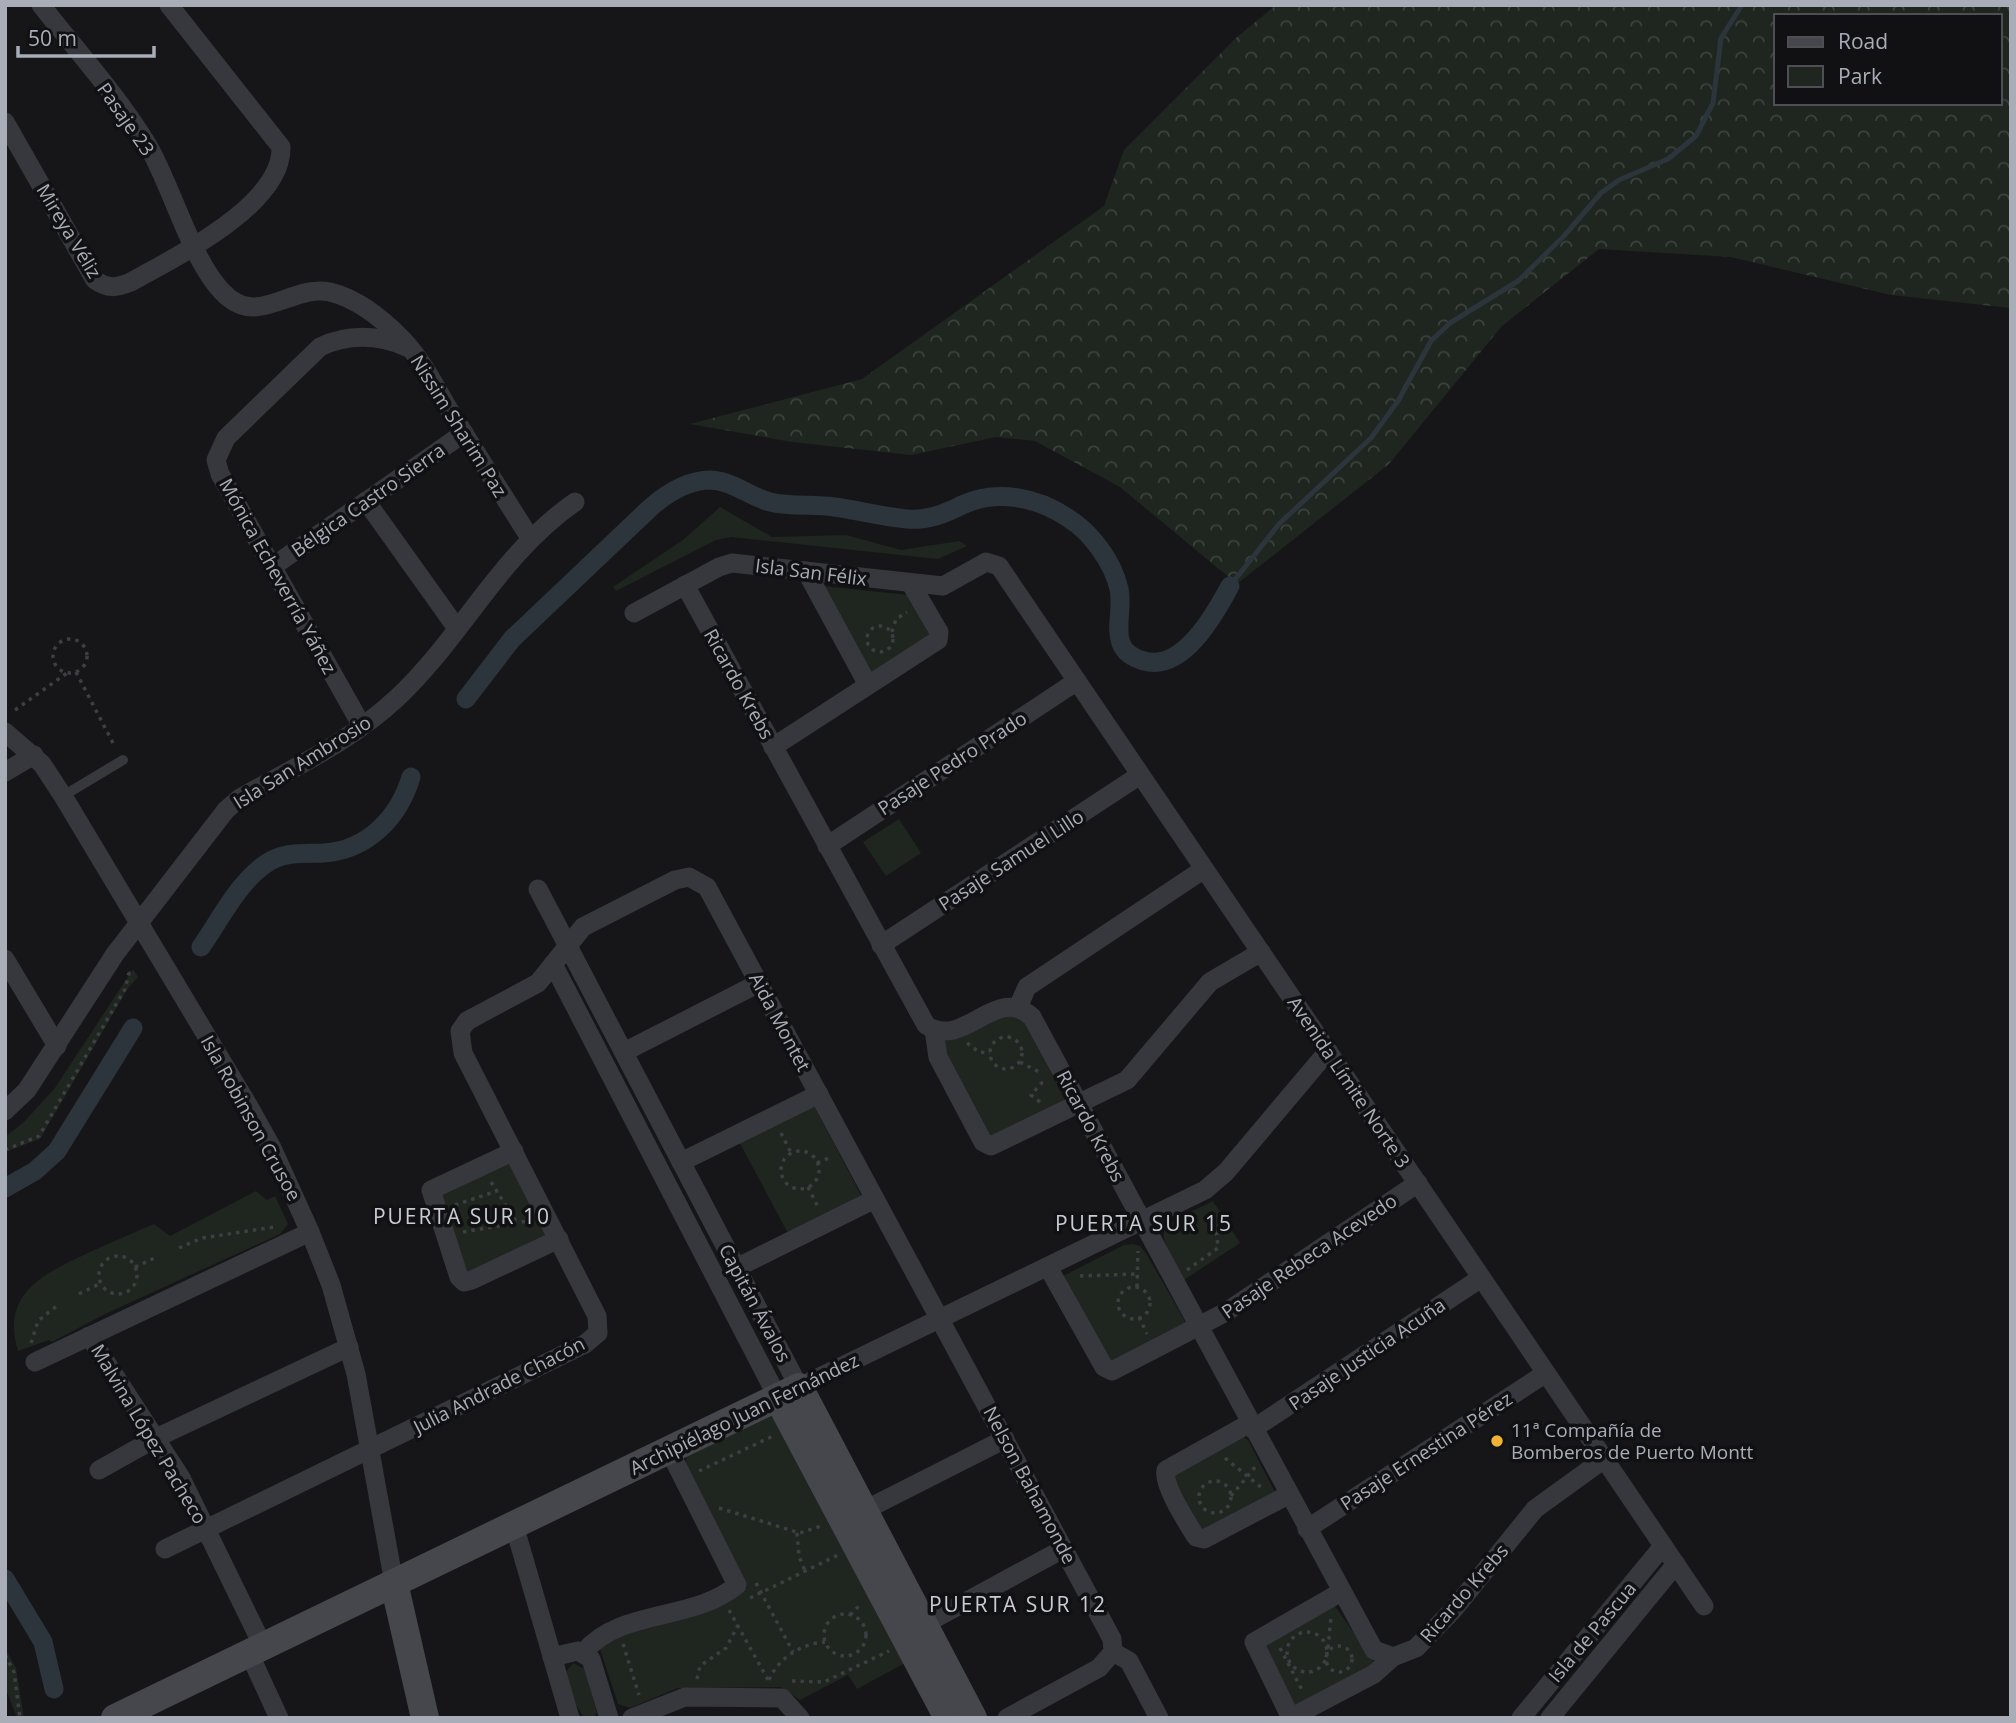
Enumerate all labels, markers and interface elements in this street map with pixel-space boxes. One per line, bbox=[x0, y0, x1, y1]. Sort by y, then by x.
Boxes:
scale bar bbox=[18, 14, 154, 58]
legend bbox=[1774, 14, 2002, 105]
text: 50 m bbox=[28, 24, 77, 52]
text: Road bbox=[1838, 27, 1888, 55]
text: Park bbox=[1838, 62, 1882, 90]
street label: Pasaje 23 bbox=[91, 77, 161, 161]
street label: Mireya Véliz bbox=[31, 179, 107, 283]
street label: Nissim Sharim Paz bbox=[405, 350, 513, 502]
street label: Bélgica Castro Sierra bbox=[286, 437, 450, 563]
street label: Mónica Echeverría Yáñez bbox=[213, 474, 343, 679]
street label: Isla San Félix bbox=[754, 552, 868, 592]
street label: Ricardo Krebs bbox=[698, 624, 780, 744]
street label: Pasaje Pedro Prado bbox=[873, 705, 1031, 821]
street label: Isla San Ambrosio bbox=[228, 709, 376, 815]
street label: Pasaje Samuel Lillo bbox=[933, 803, 1089, 917]
street label: Aida Montet bbox=[743, 968, 817, 1076]
street label: Avenida Límite Norte 3 bbox=[1282, 991, 1416, 1173]
street label: Isla Robinson Crusoe bbox=[195, 1031, 307, 1205]
street label: Ricardo Krebs bbox=[1051, 1066, 1131, 1186]
street label: Pasaje Rebeca Acevedo bbox=[1216, 1188, 1402, 1324]
district label: PUERTA SUR 10 bbox=[373, 1202, 551, 1230]
district label: PUERTA SUR 15 bbox=[1055, 1209, 1233, 1237]
street label: Capitán Ávalos bbox=[713, 1239, 797, 1367]
street label: Pasaje Justicia Acuña bbox=[1284, 1292, 1450, 1416]
street label: Julia Andrade Chacón bbox=[407, 1331, 589, 1440]
street label: Malvina López Pacheco bbox=[85, 1339, 213, 1529]
street label: Archipiélago Juan Fernández bbox=[625, 1347, 863, 1481]
street label: Pasaje Ernestina Pérez bbox=[1335, 1386, 1517, 1516]
street label: Nelson Bahamonde bbox=[977, 1402, 1083, 1568]
place label: 11ª Compañía de Bomberos de Puerto Montt bbox=[1511, 1417, 1754, 1465]
marker: 11ª Compañía de Bomberos de Puerto Montt bbox=[1489, 1433, 1505, 1449]
street label: Ricardo Krebs bbox=[1414, 1538, 1514, 1648]
street label: Isla de Pascua bbox=[1542, 1576, 1642, 1688]
district label: PUERTA SUR 12 bbox=[929, 1590, 1107, 1618]

